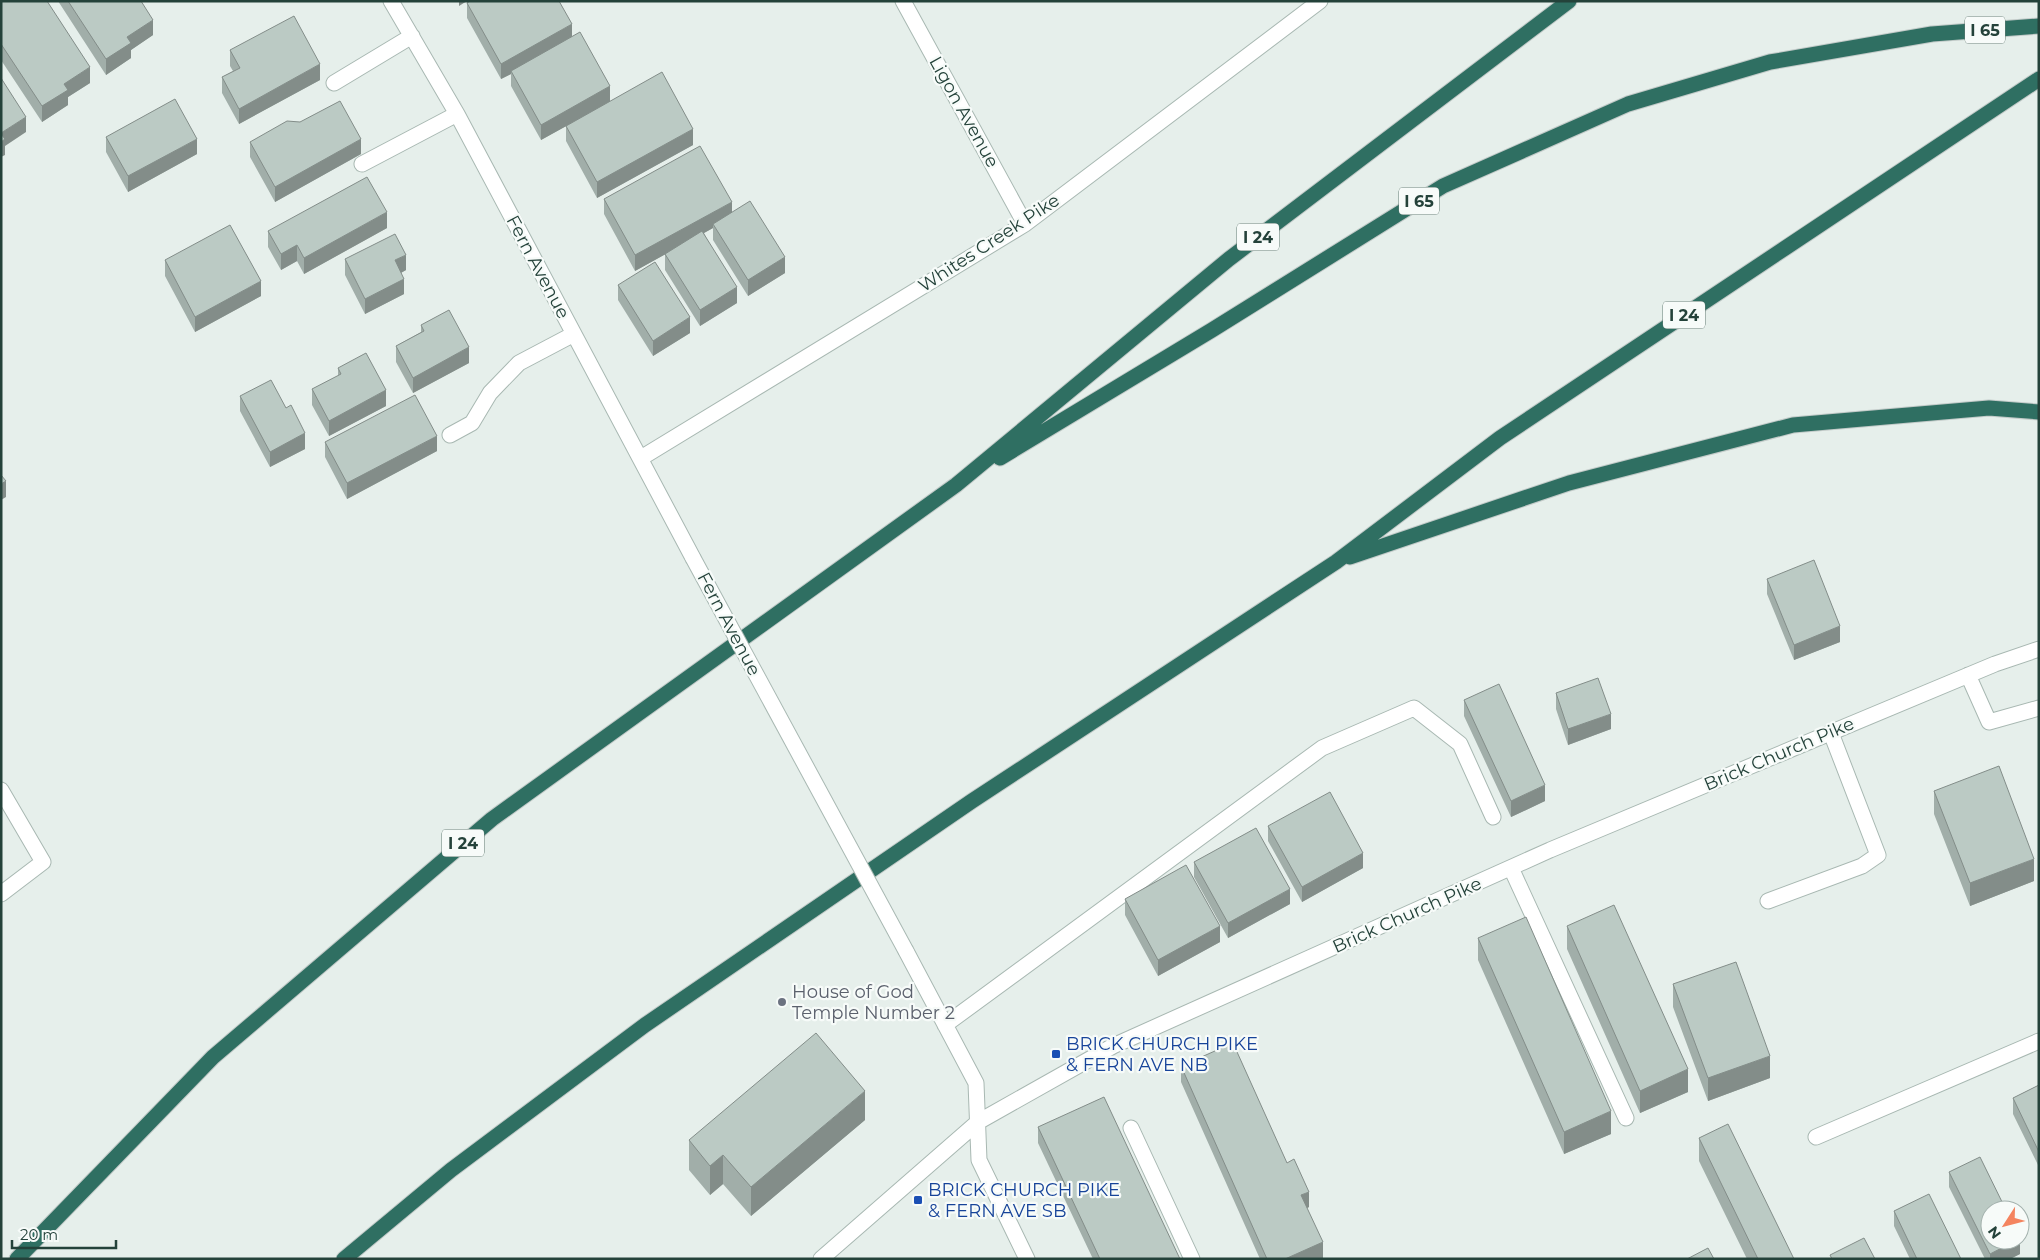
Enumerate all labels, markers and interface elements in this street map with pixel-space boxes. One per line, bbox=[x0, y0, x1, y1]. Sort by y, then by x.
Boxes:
road number: I 65 bbox=[1965, 16, 2005, 44]
street label: Ligon Avenue bbox=[924, 52, 1004, 172]
road number: I 65 bbox=[1399, 188, 1439, 215]
street label: Whites Creek Pike bbox=[914, 189, 1064, 297]
street label: Fern Avenue bbox=[502, 212, 574, 323]
road number: I 24 bbox=[1237, 223, 1279, 250]
road number: I 24 bbox=[1663, 302, 1705, 328]
street label: Fern Avenue bbox=[693, 569, 765, 680]
street label: Brick Church Pike bbox=[1701, 712, 1857, 796]
road number: I 24 bbox=[442, 830, 484, 856]
street label: Brick Church Pike bbox=[1329, 872, 1485, 958]
place label: House of God Temple Number 2 bbox=[792, 981, 955, 1024]
marker: House of God Temple Number 2 bbox=[776, 996, 788, 1008]
place label: BRICK CHURCH PIKE & FERN AVE NB bbox=[1066, 1033, 1258, 1076]
marker: BRICK CHURCH PIKE & FERN AVE NB bbox=[1050, 1048, 1062, 1060]
place label: BRICK CHURCH PIKE & FERN AVE SB bbox=[928, 1179, 1120, 1222]
marker: BRICK CHURCH PIKE & FERN AVE SB bbox=[912, 1194, 924, 1206]
north arrow bbox=[1980, 1200, 2030, 1250]
scale bar bbox=[12, 1218, 116, 1250]
text: N bbox=[1984, 1223, 2005, 1243]
text: 20 m bbox=[20, 1225, 58, 1244]

